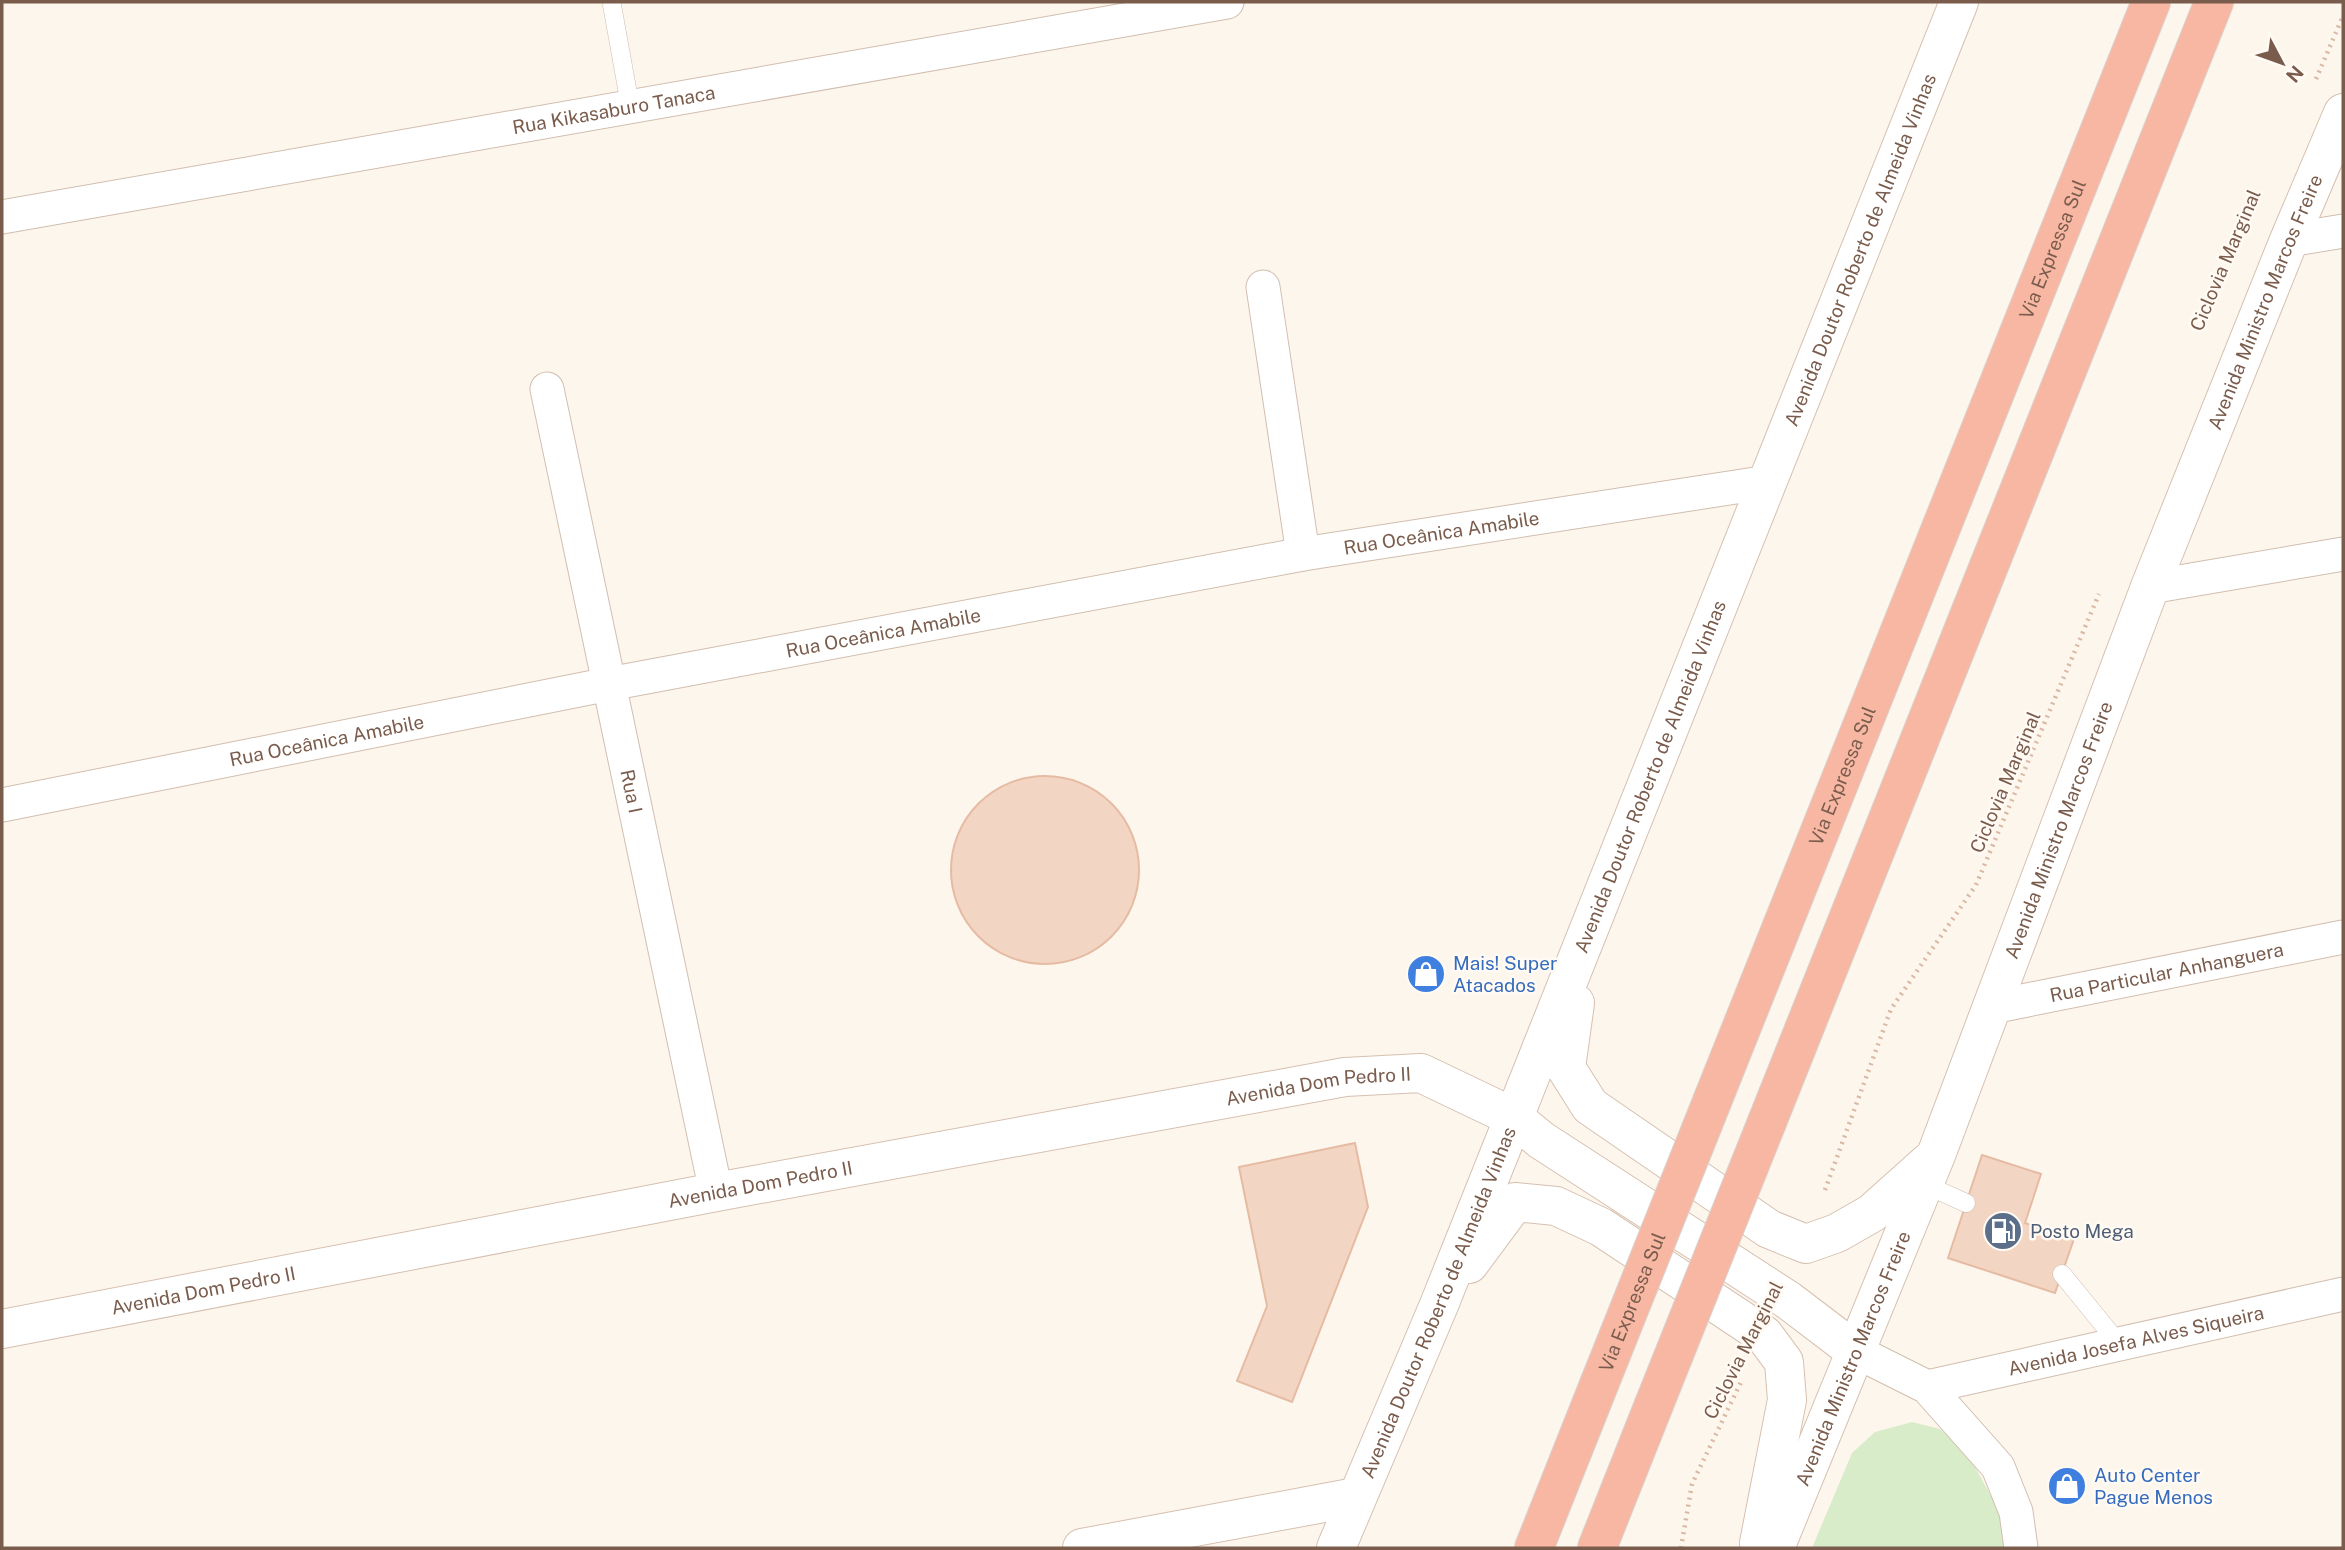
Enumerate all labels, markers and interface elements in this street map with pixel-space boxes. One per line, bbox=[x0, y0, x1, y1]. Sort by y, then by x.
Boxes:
north arrow bbox=[2247, 28, 2317, 98]
text: N bbox=[2282, 61, 2308, 87]
street label: Avenida Doutor Roberto de Almeida Vinhas bbox=[1780, 70, 1940, 429]
street label: Rua Kikasaburo Tanaca bbox=[511, 81, 717, 138]
street label: Avenida Ministro Marcos Freire bbox=[2203, 171, 2327, 433]
street label: Via Expressa Sul bbox=[2015, 176, 2090, 322]
street label: Ciclovia Marginal bbox=[2185, 186, 2265, 334]
street label: Rua Oceânica Amabile bbox=[1342, 507, 1541, 559]
street label: Avenida Doutor Roberto de Almeida Vinhas bbox=[1570, 597, 1730, 956]
street label: Rua Oceânica Amabile bbox=[784, 604, 983, 662]
street label: Avenida Ministro Marcos Freire bbox=[2000, 698, 2117, 962]
street label: Via Expressa Sul bbox=[1804, 703, 1880, 849]
street label: Ciclovia Marginal bbox=[1965, 708, 2045, 856]
street label: Rua Oceânica Amabile bbox=[227, 710, 426, 770]
street label: Rua I bbox=[616, 767, 647, 815]
street label: Rua Particular Anhanguera bbox=[2048, 938, 2285, 1006]
place label: Mais! Super Atacados bbox=[1453, 952, 1557, 996]
shop icon: Mais! Super Atacados bbox=[1405, 953, 1447, 995]
street label: Avenida Dom Pedro II bbox=[1224, 1063, 1412, 1110]
street label: Avenida Doutor Roberto de Almeida Vinhas bbox=[1356, 1124, 1520, 1481]
street label: Avenida Dom Pedro II bbox=[666, 1156, 854, 1212]
fuel station icon: Posto Mega bbox=[1982, 1210, 2024, 1252]
place label: Posto Mega bbox=[2030, 1220, 2134, 1242]
street label: Avenida Ministro Marcos Freire bbox=[1791, 1228, 1915, 1489]
street label: Via Expressa Sul bbox=[1594, 1229, 1670, 1375]
street label: Avenida Dom Pedro II bbox=[109, 1262, 297, 1319]
street label: Ciclovia Marginal bbox=[1699, 1278, 1787, 1422]
street label: Avenida Josefa Alves Siqueira bbox=[2006, 1301, 2266, 1380]
place label: Auto Center Pague Menos bbox=[2094, 1464, 2213, 1508]
shop icon: Auto Center Pague Menos bbox=[2046, 1465, 2088, 1507]

